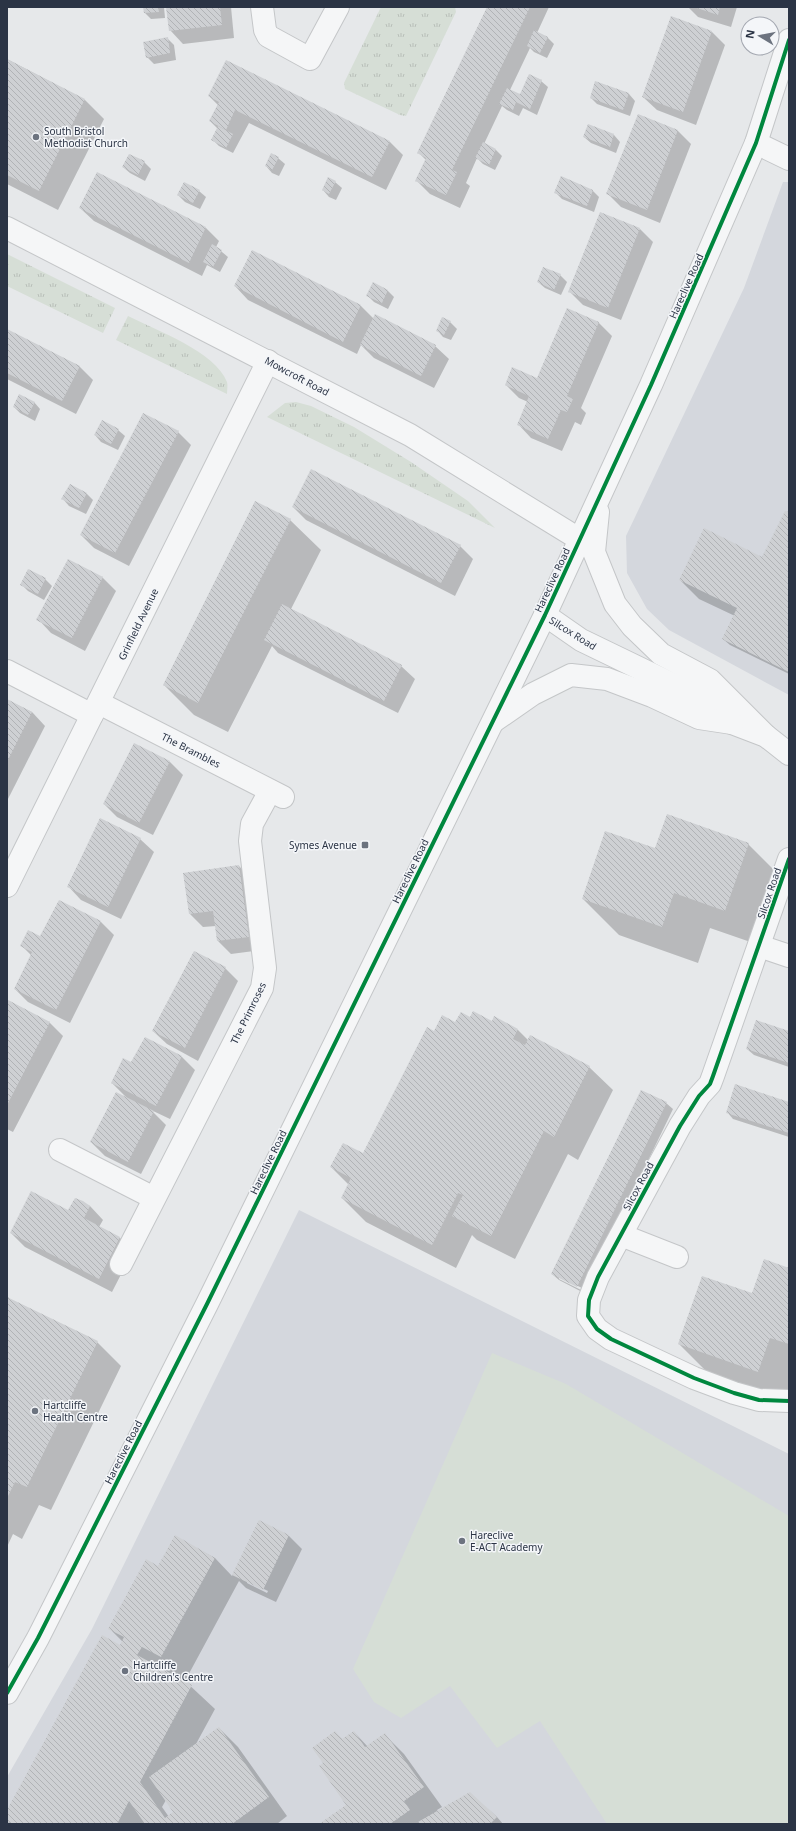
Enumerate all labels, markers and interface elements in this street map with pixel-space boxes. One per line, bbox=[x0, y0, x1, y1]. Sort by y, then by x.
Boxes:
north arrow bbox=[740, 16, 780, 56]
text: N bbox=[741, 28, 758, 40]
place label: South Bristol Methodist Church bbox=[44, 124, 128, 150]
marker: South Bristol Methodist Church bbox=[31, 132, 41, 142]
street label: Hareclive Road bbox=[665, 251, 707, 321]
street label: Mowcroft Road bbox=[262, 353, 332, 399]
street label: Hareclive Road bbox=[531, 545, 573, 615]
street label: Grinfield Avenue bbox=[115, 585, 162, 662]
street label: Silcox Road bbox=[547, 613, 599, 653]
street label: The Brambles bbox=[159, 729, 223, 771]
street label: Hareclive Road bbox=[388, 837, 432, 905]
place label: Symes Avenue bbox=[289, 838, 357, 852]
marker: Symes Avenue bbox=[360, 840, 370, 850]
street label: Silcox Road bbox=[754, 866, 784, 920]
street label: The Primroses bbox=[227, 980, 269, 1046]
street label: Hareclive Road bbox=[246, 1128, 290, 1196]
street label: Silcox Road bbox=[619, 1159, 657, 1213]
place label: Hartcliffe Health Centre bbox=[43, 1398, 108, 1424]
marker: Hartcliffe Health Centre bbox=[30, 1406, 40, 1416]
street label: Hareclive Road bbox=[101, 1418, 145, 1486]
place label: Hareclive E-ACT Academy bbox=[470, 1528, 543, 1554]
marker: Hareclive E-ACT Academy bbox=[457, 1536, 467, 1546]
place label: Hartcliffe Children's Centre bbox=[133, 1658, 213, 1684]
marker: Hartcliffe Children's Centre bbox=[120, 1666, 130, 1676]

